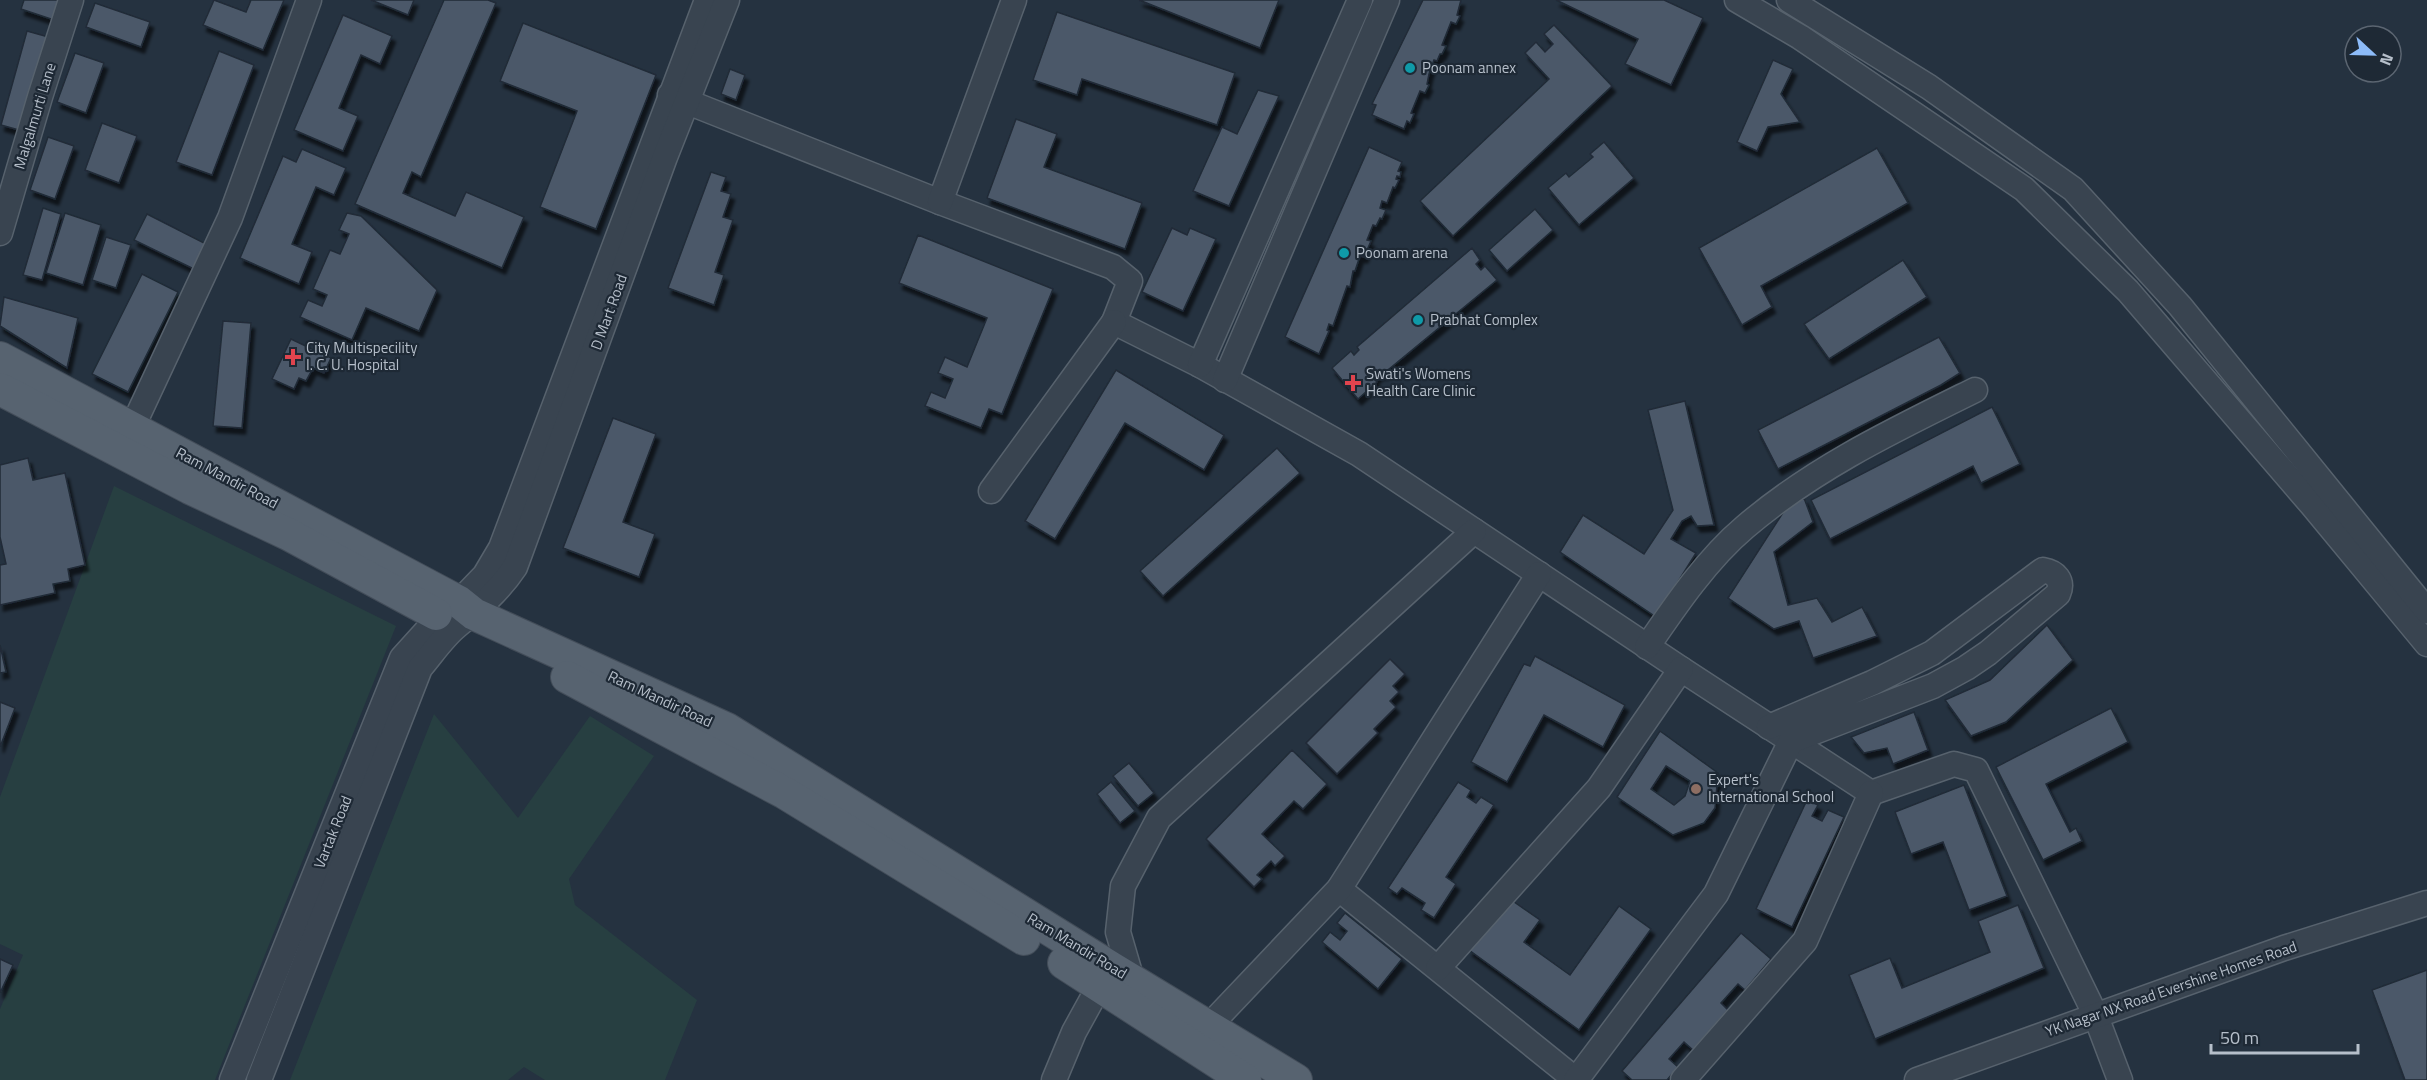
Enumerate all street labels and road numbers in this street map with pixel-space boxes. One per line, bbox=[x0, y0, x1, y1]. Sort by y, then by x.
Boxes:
street label: Malgalmurti Lane bbox=[7, 60, 62, 172]
street label: D Mart Road bbox=[584, 271, 633, 353]
street label: Ram Mandir Road bbox=[172, 441, 282, 514]
street label: Ram Mandir Road bbox=[604, 664, 716, 733]
street label: Vartak Road bbox=[307, 792, 358, 872]
street label: Ram Mandir Road bbox=[1023, 907, 1132, 985]
street label: YK Nagar NX Road Evershine Homes Road bbox=[2042, 935, 2300, 1043]

